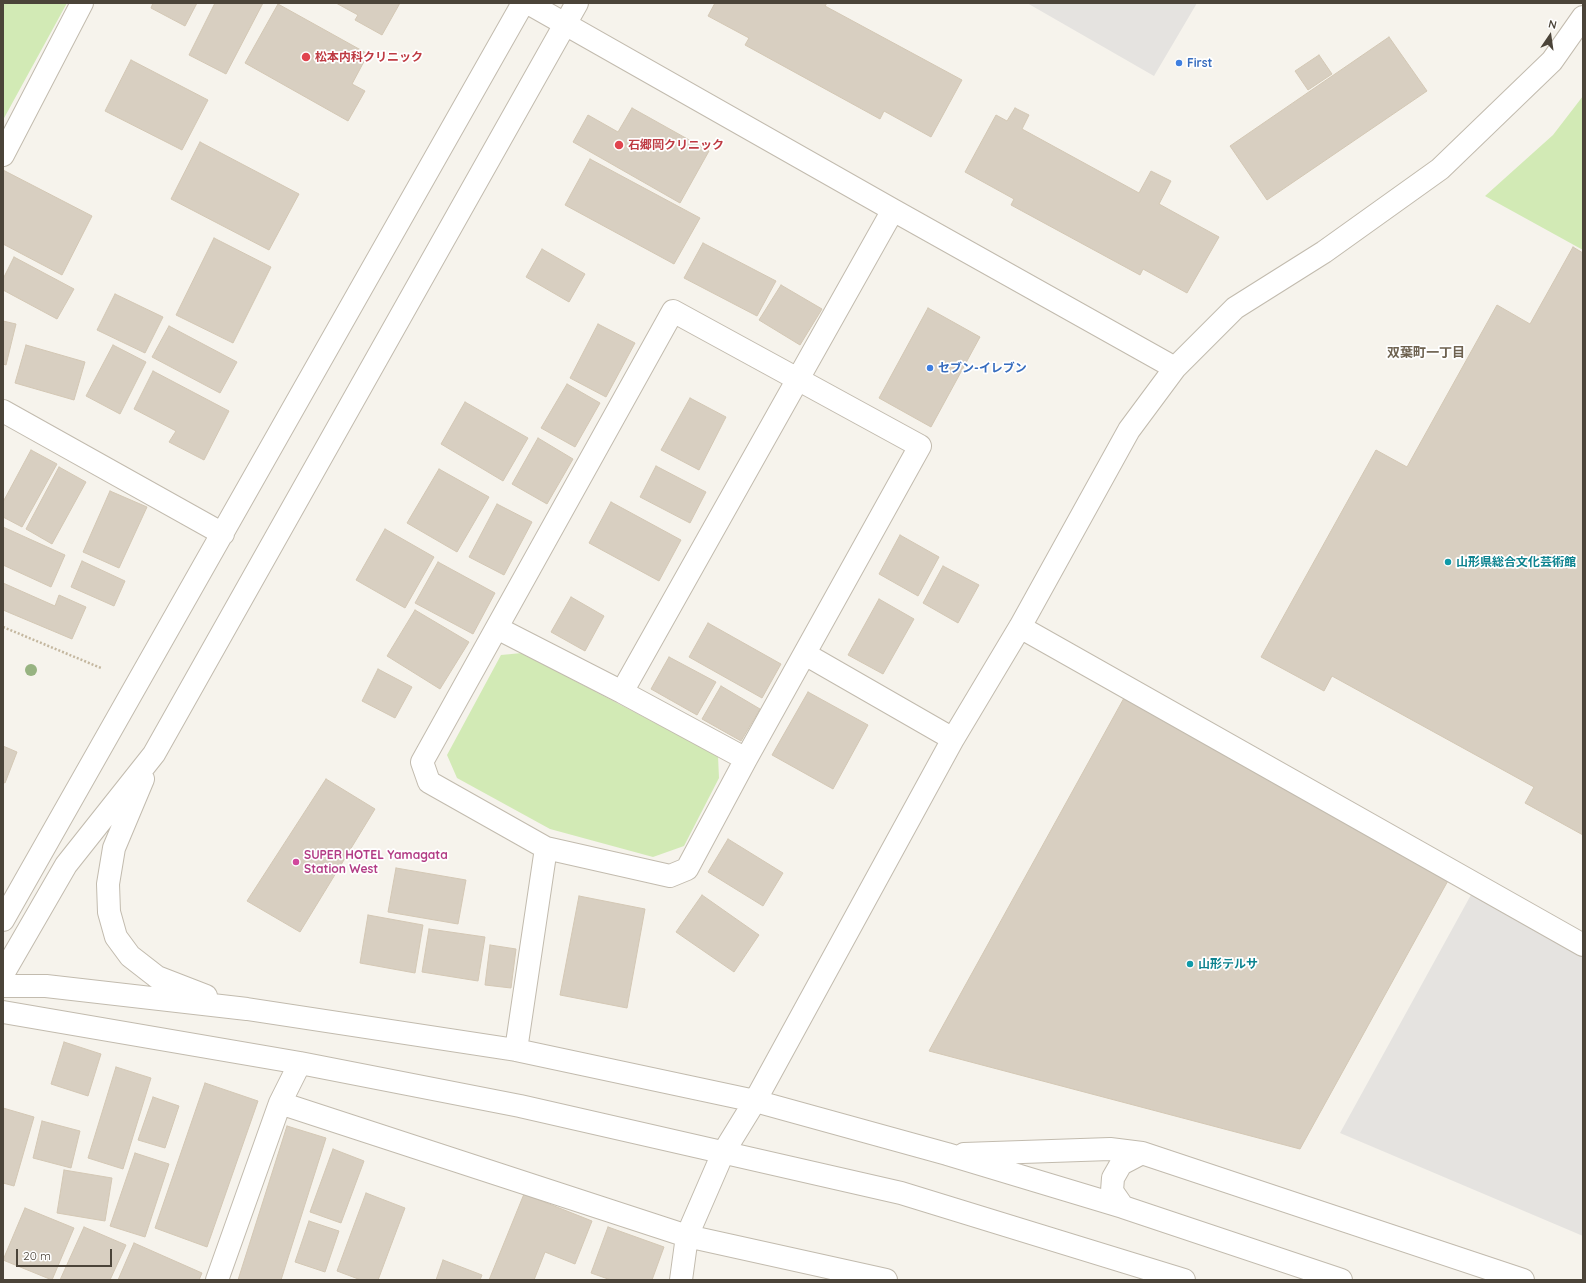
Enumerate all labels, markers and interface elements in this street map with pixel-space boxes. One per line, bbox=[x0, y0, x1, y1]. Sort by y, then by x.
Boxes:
north arrow bbox=[1530, 16, 1570, 56]
text: N bbox=[1547, 17, 1558, 32]
place label: 松本内科クリニック bbox=[315, 50, 423, 64]
marker: 松本内科クリニック bbox=[300, 51, 312, 63]
place label: First bbox=[1187, 56, 1212, 70]
marker: First bbox=[1174, 58, 1184, 68]
place label: 石郷岡クリニック bbox=[628, 138, 724, 152]
marker: 石郷岡クリニック bbox=[613, 139, 625, 151]
district label: 双葉町一丁目 bbox=[1387, 345, 1465, 361]
place label: セブン-イレブン bbox=[938, 361, 1027, 375]
marker: セブン-イレブン bbox=[925, 363, 935, 373]
place label: 山形県総合文化芸術館 bbox=[1456, 555, 1576, 569]
marker: 山形県総合文化芸術館 bbox=[1443, 557, 1453, 567]
place label: SUPER HOTEL Yamagata Station West bbox=[304, 848, 448, 876]
marker: SUPER HOTEL Yamagata Station West bbox=[291, 857, 301, 867]
place label: 山形テルサ bbox=[1198, 957, 1258, 971]
marker: 山形テルサ bbox=[1185, 959, 1195, 969]
scale bar bbox=[18, 1241, 114, 1267]
text: 20 m bbox=[23, 1248, 51, 1263]

